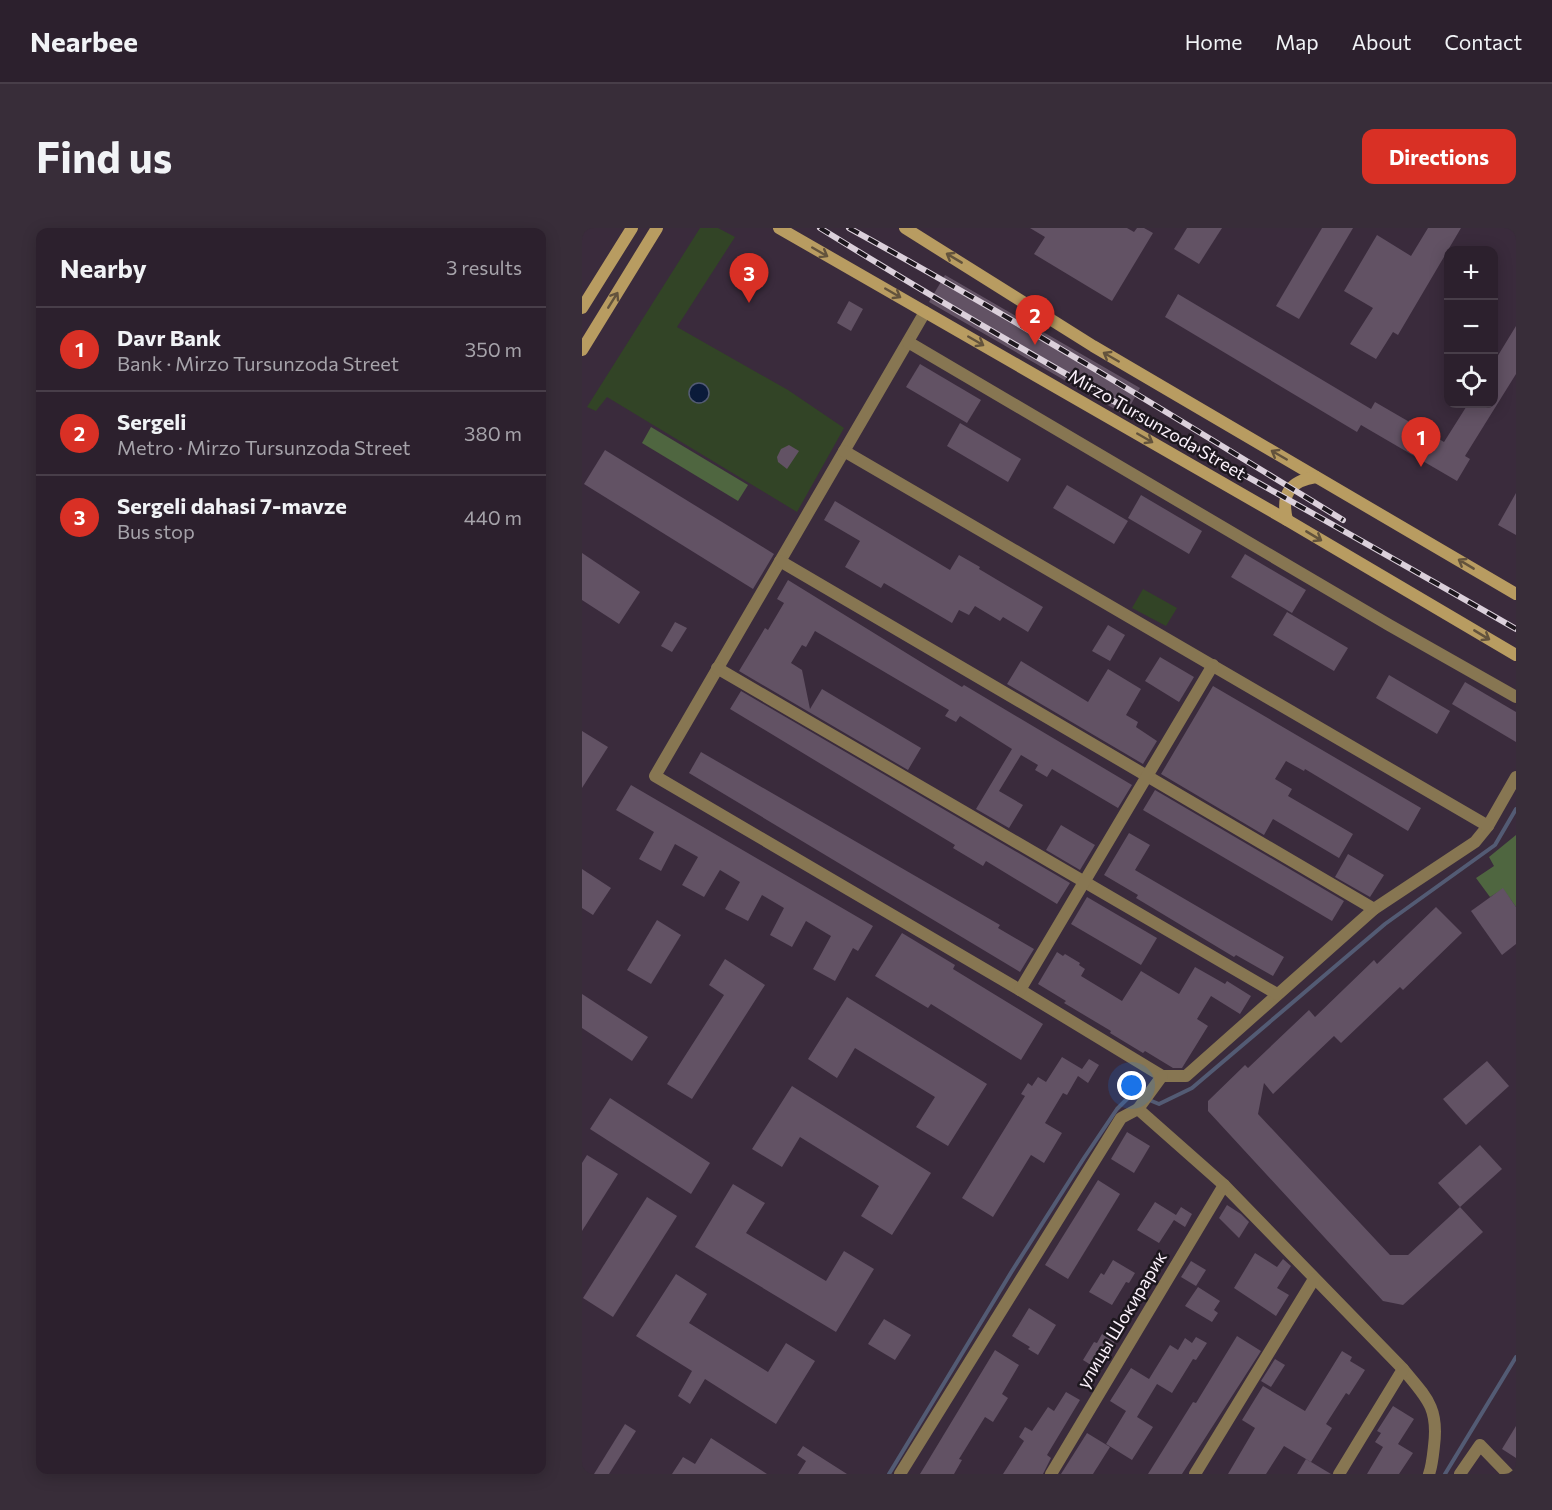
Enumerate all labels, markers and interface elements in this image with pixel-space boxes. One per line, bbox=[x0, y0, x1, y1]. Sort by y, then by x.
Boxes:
text: Nearbee bbox=[30, 24, 138, 58]
text: Home bbox=[1185, 29, 1242, 54]
text: Map bbox=[1275, 29, 1319, 54]
text: About bbox=[1352, 29, 1411, 54]
text: Contact bbox=[1444, 29, 1522, 54]
button: Directions bbox=[1362, 129, 1516, 184]
text: Find us bbox=[36, 130, 172, 182]
one-way arrow bbox=[811, 246, 828, 258]
map controls bbox=[1444, 246, 1498, 408]
button: + bbox=[1444, 246, 1498, 300]
text: Nearby bbox=[60, 252, 147, 283]
one-way arrow bbox=[946, 252, 963, 264]
pin: 3 bbox=[730, 254, 768, 303]
text: 3 results bbox=[446, 255, 522, 279]
one-way arrow bbox=[884, 287, 901, 299]
one-way arrow bbox=[607, 292, 619, 309]
pin: 2 bbox=[1016, 296, 1054, 345]
button: − bbox=[1444, 300, 1498, 354]
text: Davr Bank bbox=[117, 324, 221, 351]
one-way arrow bbox=[967, 335, 984, 347]
text: 1 bbox=[75, 337, 84, 361]
text: 350 m bbox=[465, 337, 522, 361]
one-way arrow bbox=[1103, 350, 1120, 362]
text: Bank · Mirzo Tursunzoda Street bbox=[117, 351, 399, 375]
button: locate bbox=[1444, 354, 1498, 408]
street label: Mirzo Tursunzoda Street bbox=[1065, 364, 1250, 484]
text: Sergeli bbox=[117, 408, 186, 435]
pin: 1 bbox=[1402, 418, 1440, 467]
text: 2 bbox=[74, 421, 85, 445]
text: 380 m bbox=[464, 421, 522, 445]
one-way arrow bbox=[1136, 432, 1153, 444]
text: Metro · Mirzo Tursunzoda Street bbox=[117, 435, 411, 459]
one-way arrow bbox=[1271, 449, 1288, 461]
text: Sergeli dahasi 7-mavze bbox=[117, 492, 347, 519]
text: 3 bbox=[74, 505, 85, 529]
text: 440 m bbox=[464, 505, 522, 529]
text: Bus stop bbox=[117, 519, 195, 543]
one-way arrow bbox=[1305, 530, 1322, 542]
one-way arrow bbox=[1458, 557, 1475, 569]
one-way arrow bbox=[1473, 629, 1490, 641]
your location bbox=[1117, 1071, 1146, 1100]
street label: улицы Шокирарик bbox=[1071, 1247, 1171, 1392]

